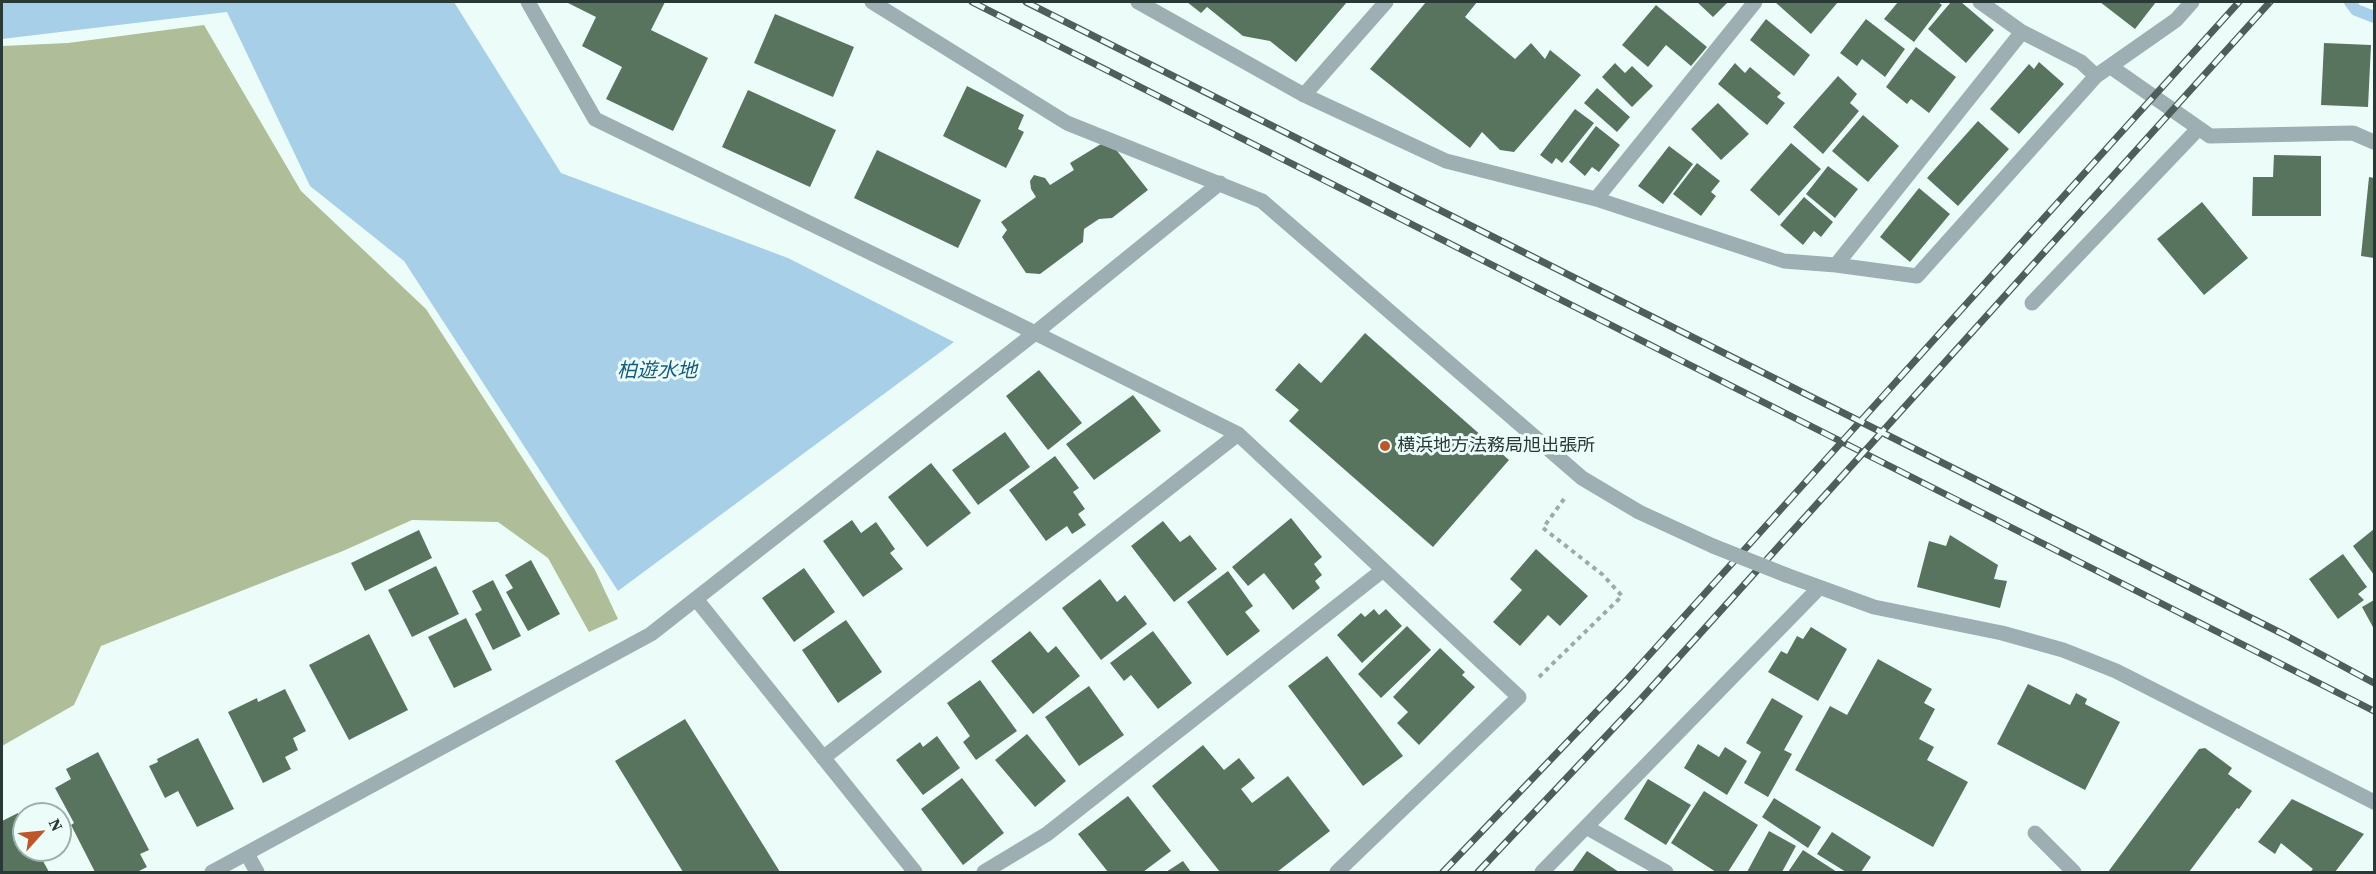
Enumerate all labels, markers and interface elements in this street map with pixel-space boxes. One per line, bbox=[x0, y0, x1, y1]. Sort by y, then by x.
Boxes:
water label: 柏遊水地 bbox=[617, 360, 697, 384]
place label: 横浜地方法務局旭出張所 bbox=[1397, 435, 1595, 457]
marker: 横浜地方法務局旭出張所 bbox=[1378, 439, 1392, 453]
north arrow bbox=[12, 802, 72, 862]
text: N bbox=[44, 815, 69, 835]

